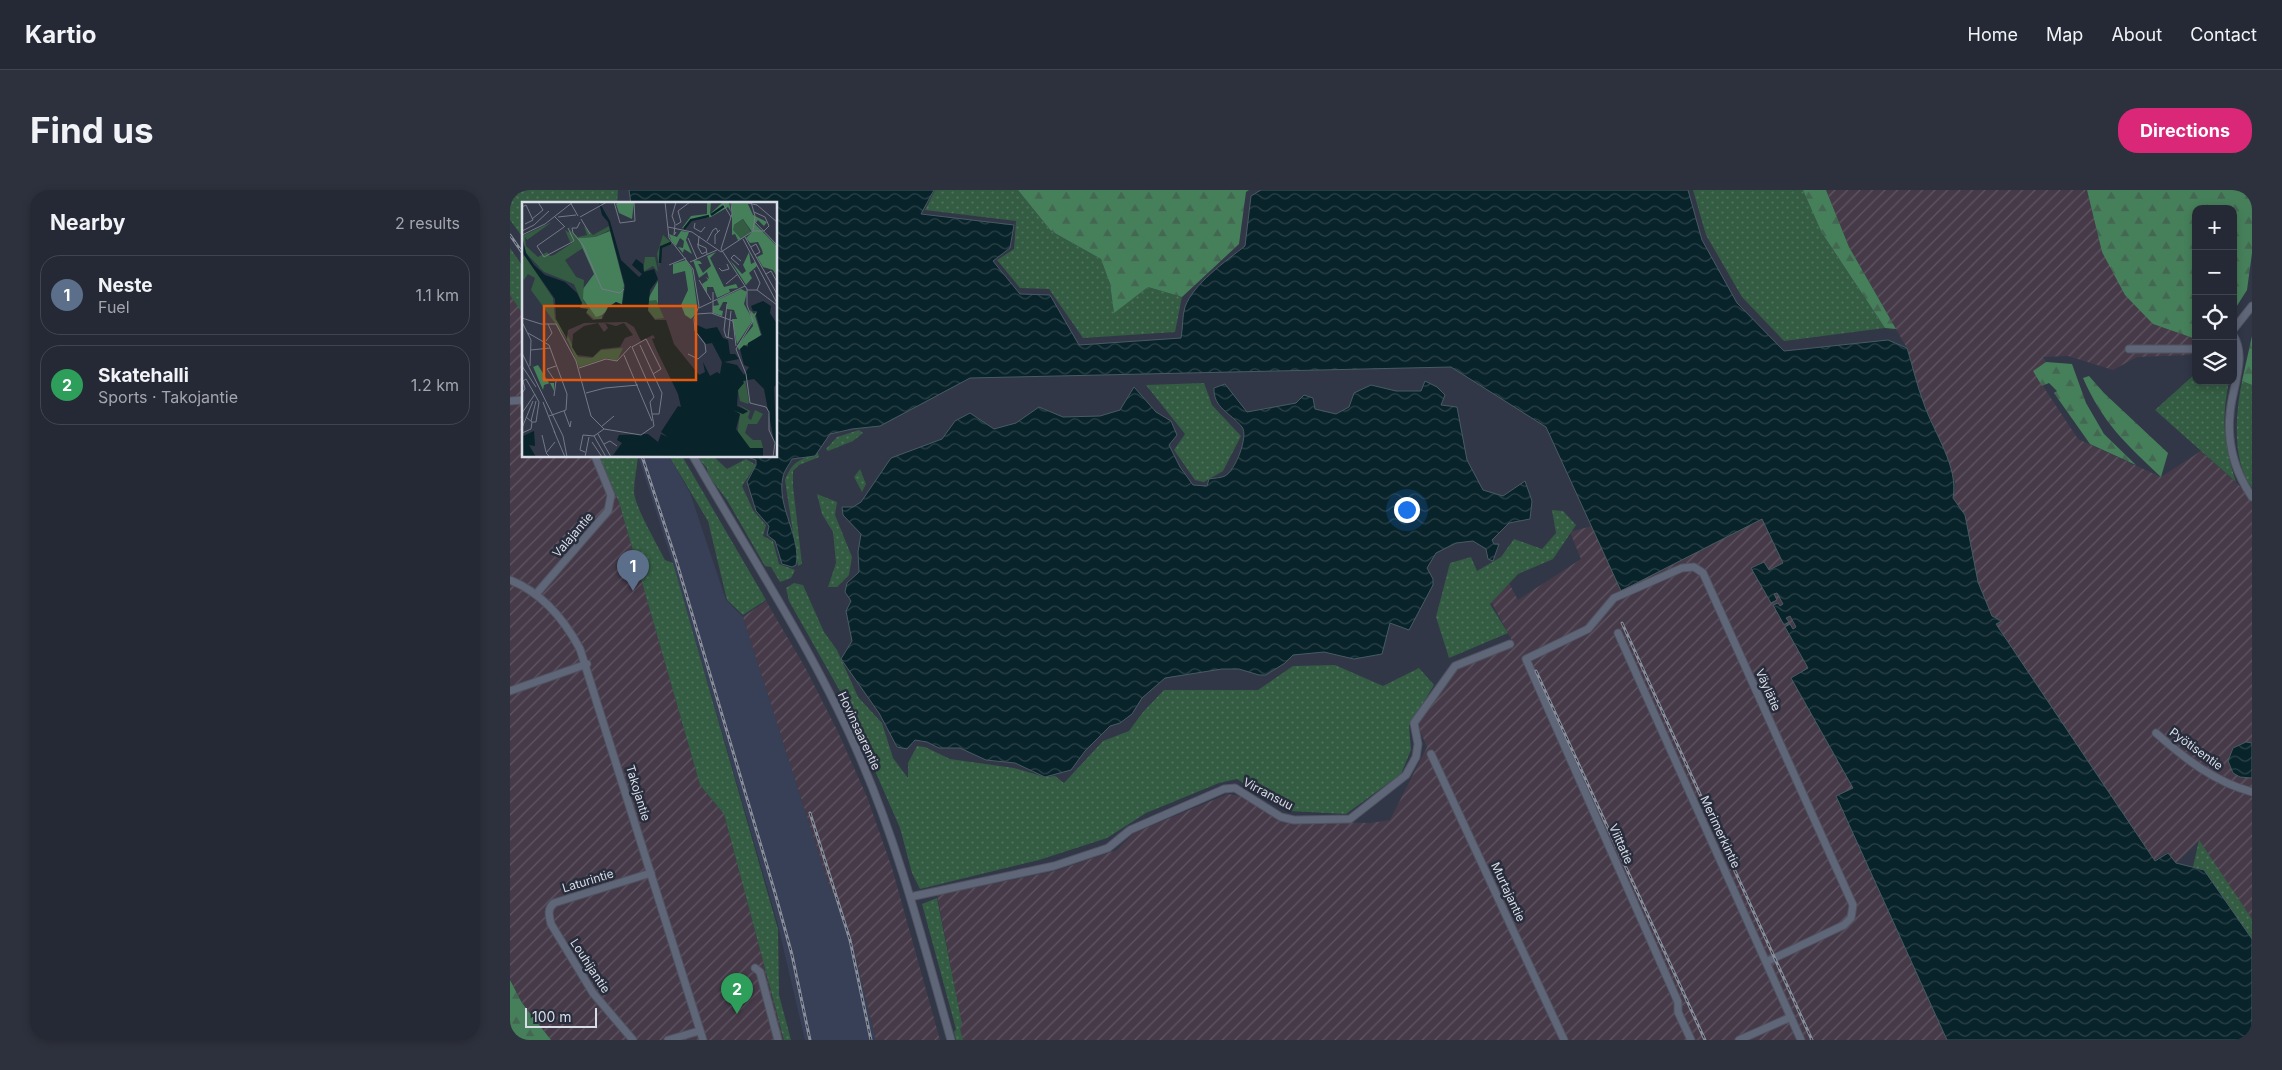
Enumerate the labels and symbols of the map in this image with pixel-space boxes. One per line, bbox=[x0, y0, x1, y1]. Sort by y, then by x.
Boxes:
inset map bbox=[522, 202, 778, 458]
your location bbox=[1394, 497, 1420, 523]
street label: Valajantie bbox=[549, 509, 596, 560]
pin: 1 bbox=[617, 550, 649, 591]
street label: Väylätie bbox=[1753, 666, 1784, 713]
street label: Hovinsaarentie bbox=[835, 689, 884, 772]
street label: Pyötisentie bbox=[2167, 724, 2226, 773]
street label: Takojantie bbox=[623, 763, 654, 823]
street label: Virransuu bbox=[1241, 774, 1296, 813]
street label: Merimerkintie bbox=[1697, 793, 1744, 870]
street label: Viittatie bbox=[1606, 821, 1637, 866]
street label: Murtajantie bbox=[1488, 860, 1529, 924]
street label: Laturintie bbox=[560, 866, 615, 895]
street label: Louhijantie bbox=[567, 936, 613, 996]
pin: 2 bbox=[721, 973, 753, 1014]
scale bar bbox=[525, 1005, 598, 1028]

